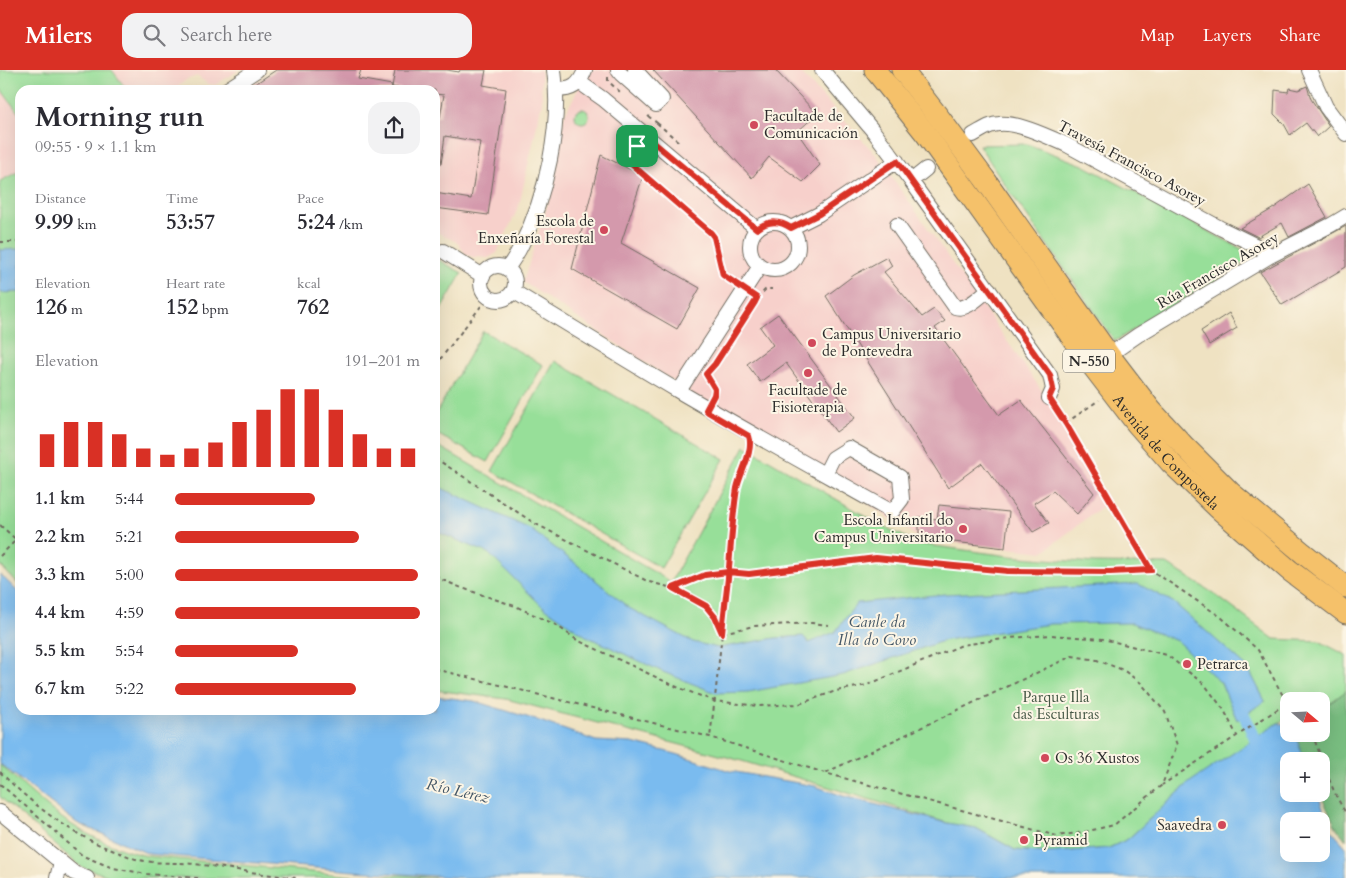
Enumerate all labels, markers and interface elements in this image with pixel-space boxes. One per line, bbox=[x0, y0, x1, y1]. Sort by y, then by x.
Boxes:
search box bbox=[122, 13, 472, 58]
text: Milers bbox=[25, 19, 92, 52]
icon: search bbox=[140, 21, 168, 49]
text: Search here bbox=[180, 22, 272, 48]
text: Map bbox=[1140, 23, 1175, 48]
text: Layers bbox=[1203, 23, 1252, 48]
text: Share bbox=[1280, 23, 1321, 48]
text: Morning run bbox=[35, 98, 204, 136]
button: share bbox=[368, 102, 420, 154]
place label: Facultade de Comunicación bbox=[764, 106, 859, 143]
street label: Travesía Francisco Asorey bbox=[1054, 115, 1210, 211]
marker: Facultade de Comunicación bbox=[748, 119, 760, 131]
pin bbox=[616, 125, 658, 167]
icon: arrive bbox=[623, 132, 651, 160]
text: 09:55 · 9 × 1.1 km bbox=[35, 136, 156, 158]
text: Distance bbox=[35, 189, 86, 208]
text: Time bbox=[166, 189, 198, 208]
text: Pace bbox=[297, 189, 324, 208]
text: 9.99 bbox=[35, 208, 73, 237]
text: 53:57 bbox=[166, 208, 215, 237]
text: 5:24 bbox=[297, 208, 335, 237]
place label: Escola de Enxeñaría Forestal bbox=[478, 211, 594, 248]
text: km bbox=[73, 215, 96, 234]
text: /km bbox=[335, 215, 363, 234]
marker: Escola de Enxeñaría Forestal bbox=[598, 224, 610, 236]
street label: Rúa Francisco Asorey bbox=[1154, 227, 1282, 313]
text: Elevation bbox=[35, 274, 91, 293]
text: Heart rate bbox=[166, 274, 225, 293]
text: kcal bbox=[297, 274, 321, 293]
text: 126 bbox=[35, 293, 67, 322]
text: 152 bbox=[166, 293, 198, 322]
text: 762 bbox=[297, 293, 329, 322]
text: m bbox=[67, 300, 83, 319]
text: bpm bbox=[198, 300, 229, 319]
place label: Campus Universitario de Pontevedra bbox=[822, 324, 961, 361]
marker: Campus Universitario de Pontevedra bbox=[806, 337, 818, 349]
text: Elevation bbox=[35, 350, 99, 372]
text: 191–201 m bbox=[344, 350, 420, 372]
road number: N-550 bbox=[1063, 350, 1115, 372]
marker: Facultade de Fisioterapia bbox=[802, 367, 814, 379]
place label: Facultade de Fisioterapia bbox=[769, 380, 848, 417]
street label: Avenida de Compostela bbox=[1108, 390, 1225, 515]
text: 1.1 km bbox=[35, 488, 85, 510]
text: 5:44 bbox=[115, 488, 144, 510]
place label: Escola Infantil do Campus Universitario bbox=[814, 510, 953, 547]
marker: Escola Infantil do Campus Universitario bbox=[957, 523, 969, 535]
text: 2.2 km bbox=[35, 526, 85, 548]
text: 5:21 bbox=[115, 526, 144, 548]
text: 3.3 km bbox=[35, 564, 85, 586]
text: 5:00 bbox=[115, 564, 144, 586]
text: 4.4 km bbox=[35, 602, 85, 624]
text: 4:59 bbox=[115, 602, 144, 624]
water label: Canle da Illa do Covo bbox=[838, 611, 917, 651]
text: 5.5 km bbox=[35, 640, 85, 662]
text: 5:54 bbox=[115, 640, 144, 662]
place label: Petrarca bbox=[1197, 654, 1249, 674]
marker: Petrarca bbox=[1181, 658, 1193, 670]
text: 6.7 km bbox=[35, 678, 85, 700]
text: 5:22 bbox=[115, 678, 144, 700]
park label: Parque Illa das Esculturas bbox=[1013, 687, 1099, 724]
north arrow bbox=[1280, 692, 1330, 742]
map controls bbox=[1280, 692, 1330, 862]
place label: Os 36 Xustos bbox=[1055, 748, 1139, 768]
marker: Os 36 Xustos bbox=[1039, 752, 1051, 764]
button: + bbox=[1280, 752, 1330, 802]
water label: Río Lérez bbox=[424, 773, 492, 809]
button: − bbox=[1280, 812, 1330, 862]
place label: Saavedra bbox=[1157, 815, 1213, 835]
marker: Saavedra bbox=[1216, 819, 1228, 831]
place label: Pyramid bbox=[1034, 830, 1088, 850]
marker: Pyramid bbox=[1018, 834, 1030, 846]

